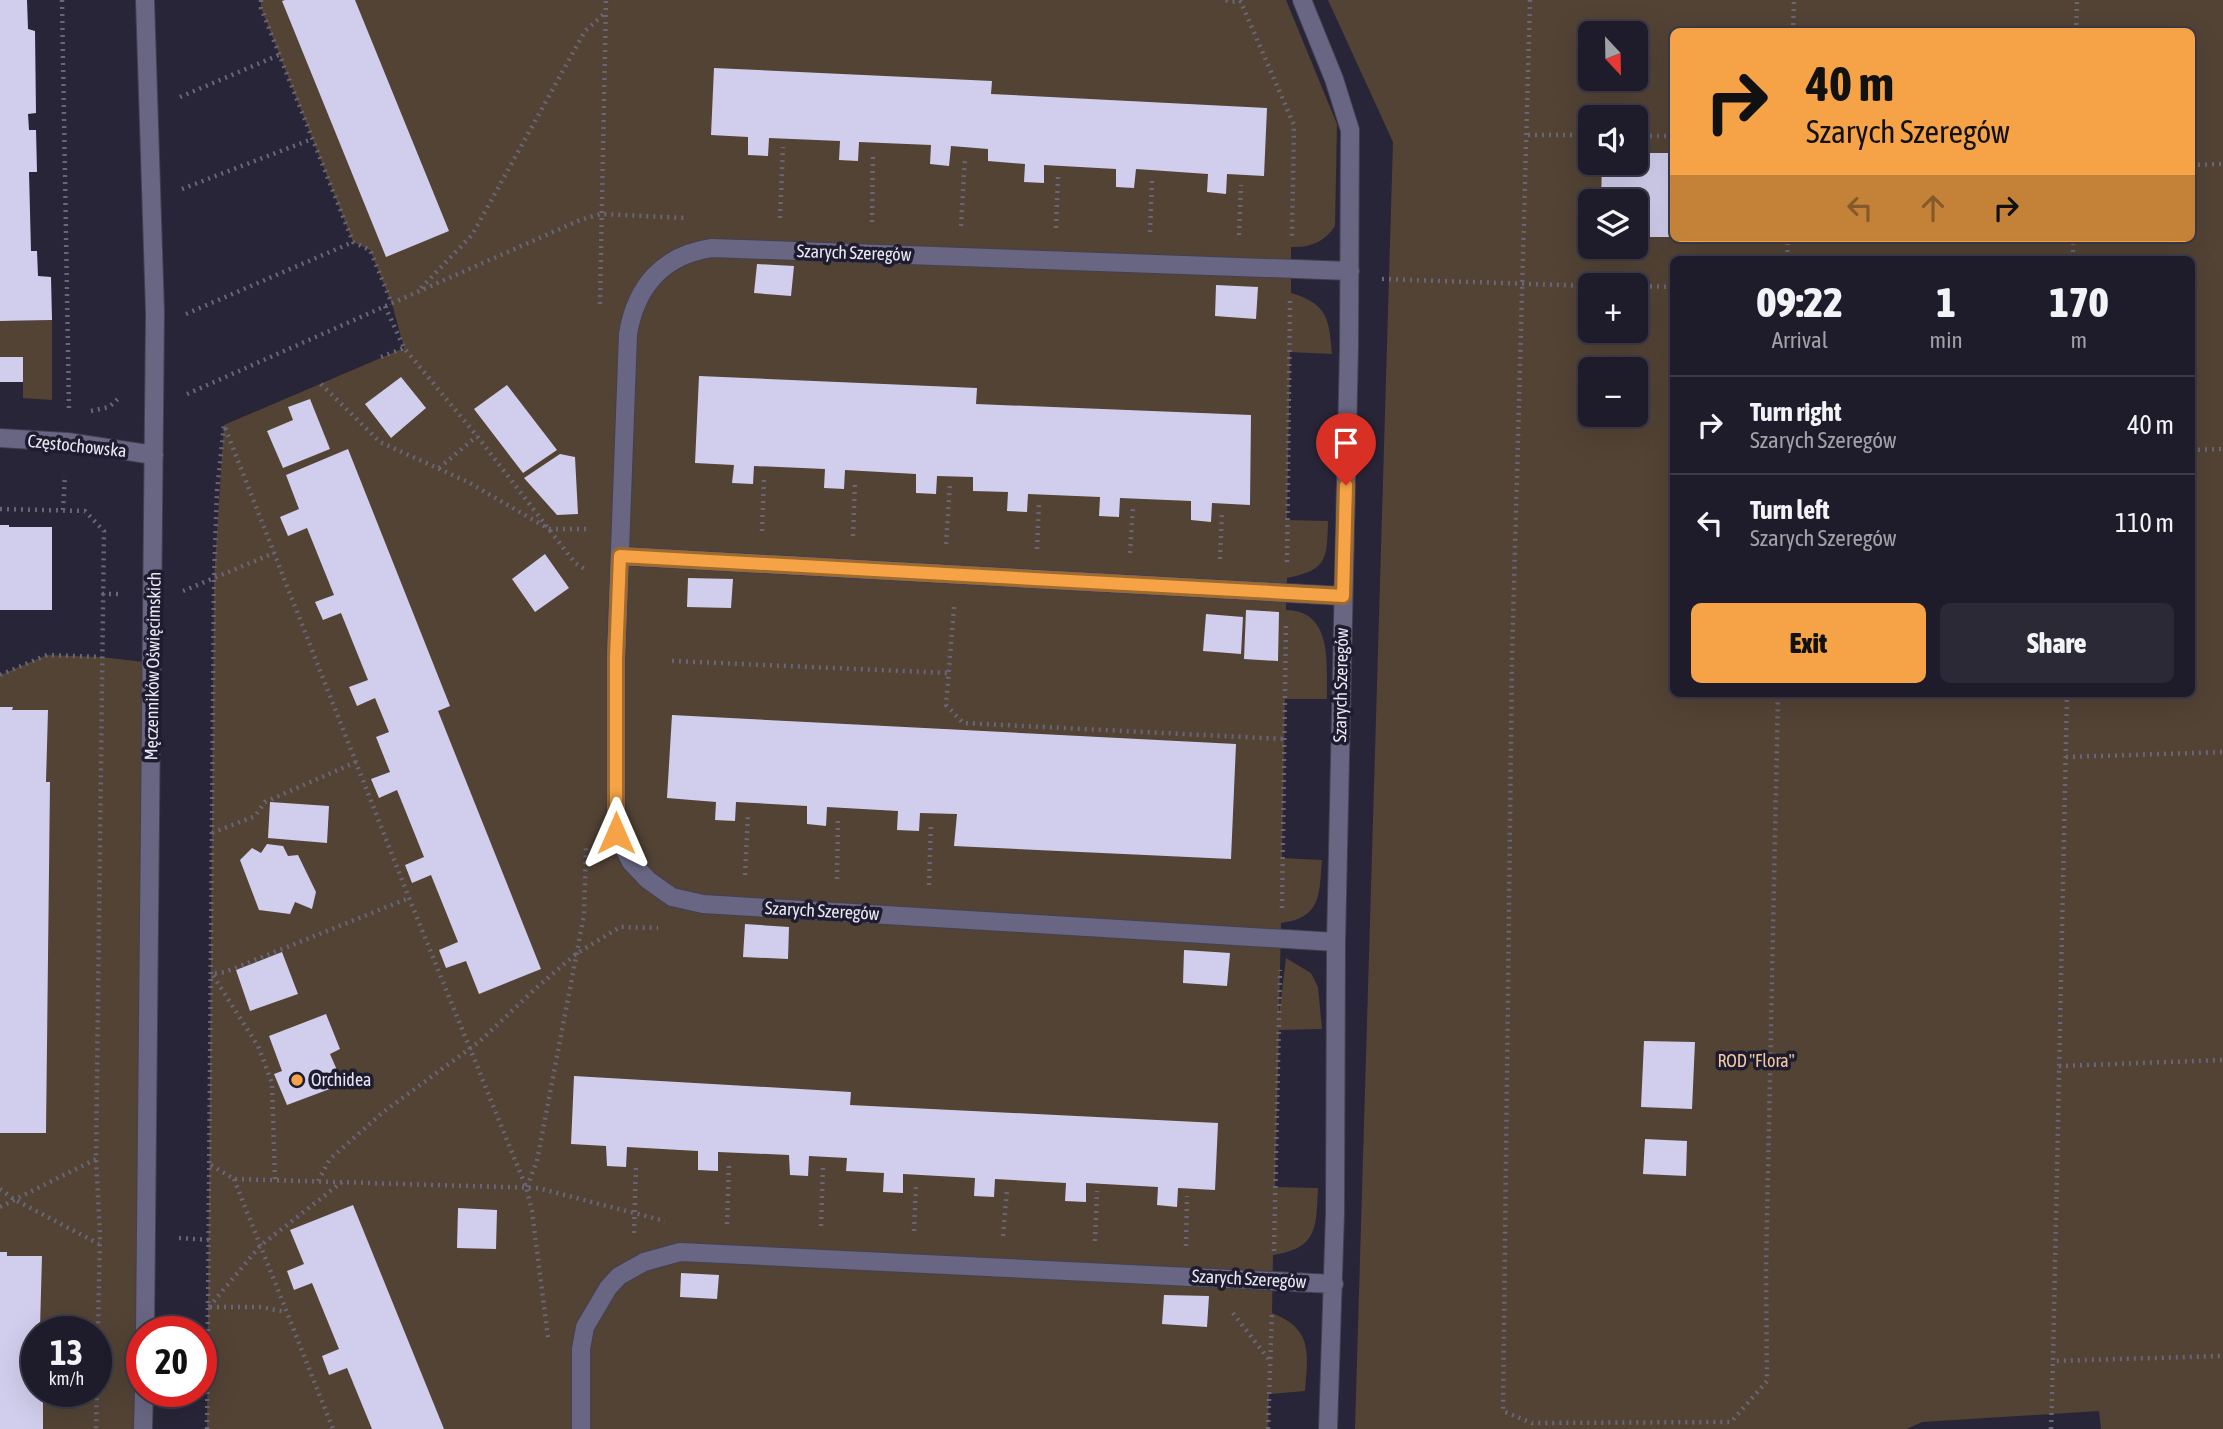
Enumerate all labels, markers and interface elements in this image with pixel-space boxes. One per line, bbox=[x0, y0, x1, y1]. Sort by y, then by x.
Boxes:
north arrow bbox=[1578, 21, 1648, 91]
map controls bbox=[1578, 21, 1648, 427]
text: 40 m bbox=[1806, 55, 1894, 111]
icon: right bbox=[1691, 56, 1782, 147]
button: sound bbox=[1578, 105, 1648, 175]
text: Szarych Szeregów bbox=[1806, 113, 2010, 150]
button: layers bbox=[1578, 189, 1648, 259]
icon: left bbox=[1841, 189, 1879, 227]
icon: ahead bbox=[1914, 189, 1952, 227]
icon: right bbox=[1987, 189, 2025, 227]
street label: Szarych Szeregów bbox=[796, 240, 912, 265]
button: + bbox=[1578, 273, 1648, 343]
text: 09:22 bbox=[1757, 278, 1843, 326]
text: 1 bbox=[1936, 278, 1956, 326]
text: 170 bbox=[2049, 278, 2108, 326]
text: Arrival bbox=[1772, 327, 1828, 353]
text: min bbox=[1930, 327, 1963, 353]
text: m bbox=[2071, 327, 2087, 353]
button: − bbox=[1578, 357, 1648, 427]
text: Turn right bbox=[1750, 397, 1841, 427]
icon: right bbox=[1691, 406, 1729, 444]
text: 40 m bbox=[2127, 410, 2174, 440]
pin bbox=[1316, 413, 1376, 485]
icon: arrive bbox=[1327, 424, 1365, 462]
text: Szarych Szeregów bbox=[1750, 427, 1897, 453]
street label: Częstochowska bbox=[27, 430, 128, 461]
text: Turn left bbox=[1750, 495, 1830, 525]
icon: left bbox=[1691, 504, 1729, 542]
text: 110 m bbox=[2115, 508, 2174, 538]
text: Szarych Szeregów bbox=[1750, 525, 1897, 551]
street label: Męczenników Oświęcimskich bbox=[140, 571, 165, 761]
button: Exit bbox=[1691, 603, 1926, 683]
button: Share bbox=[1940, 603, 2174, 683]
street label: Szarych Szeregów bbox=[1329, 627, 1352, 743]
position arrow bbox=[579, 796, 653, 870]
street label: Szarych Szeregów bbox=[764, 897, 880, 924]
park label: ROD "Flora" bbox=[1717, 1050, 1795, 1071]
place label: Orchidea bbox=[311, 1069, 371, 1090]
marker: Orchidea bbox=[289, 1072, 305, 1088]
street label: Szarych Szeregów bbox=[1191, 1265, 1307, 1292]
speed limit sign: 20 bbox=[126, 1316, 217, 1407]
text: 13 bbox=[50, 1332, 83, 1372]
text: km/h bbox=[49, 1368, 84, 1389]

